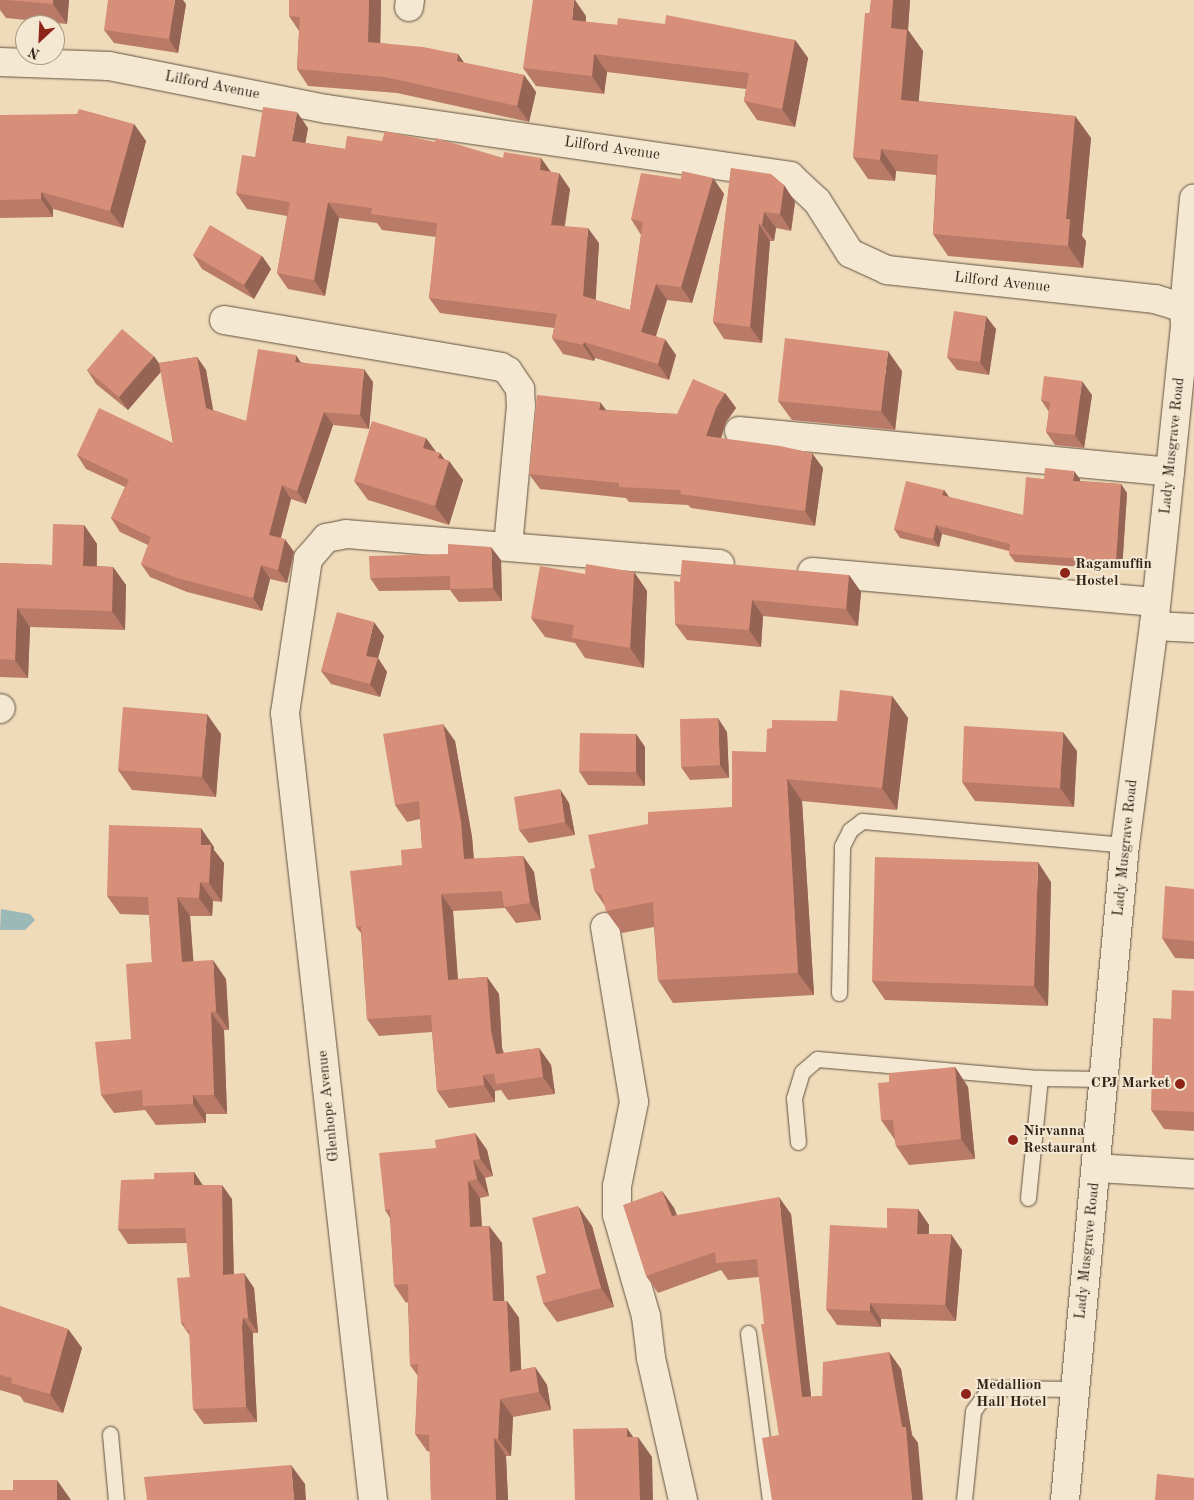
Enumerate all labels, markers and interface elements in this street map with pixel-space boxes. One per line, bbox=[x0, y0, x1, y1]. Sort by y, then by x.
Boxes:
north arrow bbox=[15, 15, 65, 65]
text: N bbox=[26, 44, 42, 61]
street label: Lilford Avenue bbox=[163, 68, 261, 104]
street label: Lilford Avenue bbox=[563, 133, 661, 165]
street label: Lilford Avenue bbox=[953, 269, 1051, 297]
street label: Lady Musgrave Road bbox=[1157, 377, 1189, 515]
place label: Ragamuffin Hostel bbox=[1075, 555, 1152, 590]
marker: Ragamuffin Hostel bbox=[1059, 567, 1071, 579]
street label: Lady Musgrave Road bbox=[1110, 779, 1142, 917]
street label: Glenhope Avenue bbox=[314, 1049, 344, 1163]
place label: CPJ Market bbox=[1091, 1075, 1170, 1093]
marker: CPJ Market bbox=[1174, 1078, 1186, 1090]
place label: Nirvanna Restaurant bbox=[1023, 1122, 1097, 1157]
marker: Nirvanna Restaurant bbox=[1007, 1134, 1019, 1146]
street label: Lady Musgrave Road bbox=[1072, 1182, 1104, 1320]
place label: Medallion Hall Hotel bbox=[976, 1376, 1046, 1411]
marker: Medallion Hall Hotel bbox=[960, 1388, 972, 1400]

